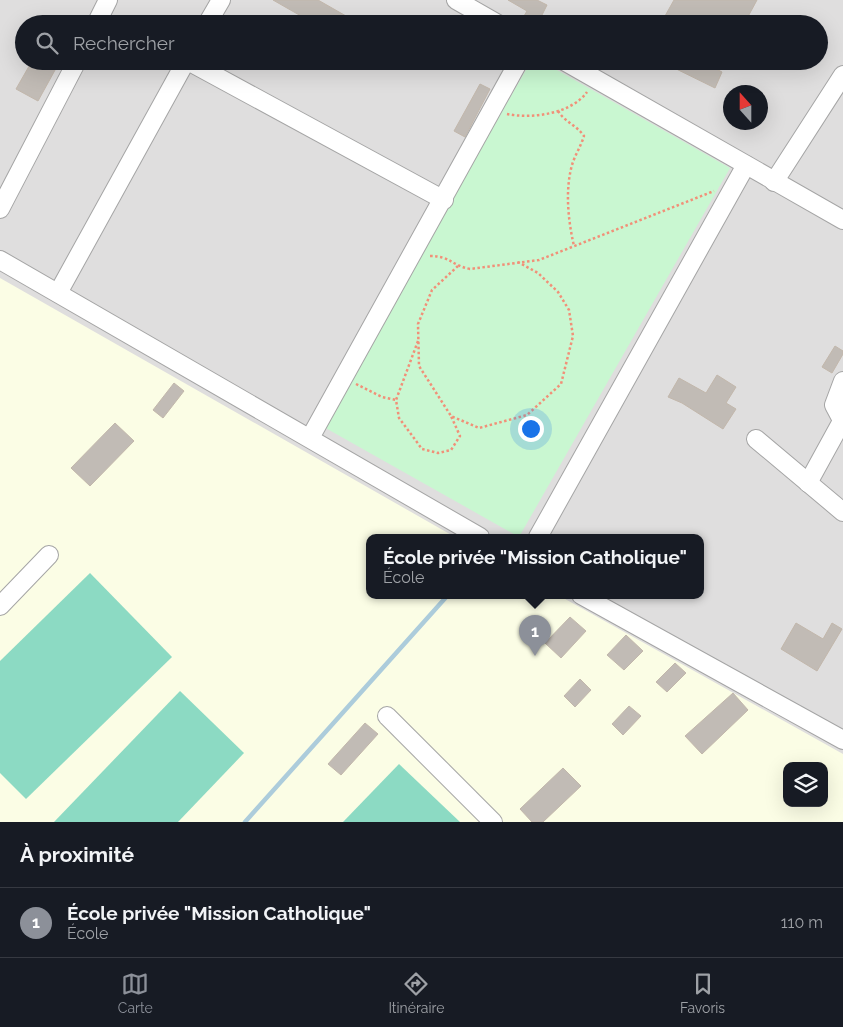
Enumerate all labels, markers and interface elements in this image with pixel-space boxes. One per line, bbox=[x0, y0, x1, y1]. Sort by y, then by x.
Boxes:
search box bbox=[15, 15, 828, 70]
icon: search bbox=[33, 29, 61, 57]
text: Rechercher bbox=[73, 32, 175, 54]
north arrow bbox=[723, 85, 768, 130]
your location bbox=[518, 416, 544, 442]
popup bbox=[366, 534, 704, 599]
text: École privée "Mission Catholique" bbox=[383, 546, 687, 568]
text: École bbox=[383, 568, 424, 587]
pin: 1 bbox=[519, 615, 551, 656]
map controls bbox=[783, 762, 828, 807]
button: layers bbox=[783, 762, 828, 807]
text: À proximité bbox=[20, 842, 134, 867]
text: École privée "Mission Catholique" bbox=[67, 902, 371, 924]
text: 1 bbox=[32, 913, 40, 932]
text: 110 m bbox=[781, 913, 823, 932]
text: École bbox=[67, 924, 108, 943]
tab: Carte bbox=[118, 970, 153, 1016]
tab: Itinéraire bbox=[388, 970, 444, 1016]
tab: Favoris bbox=[680, 970, 725, 1016]

